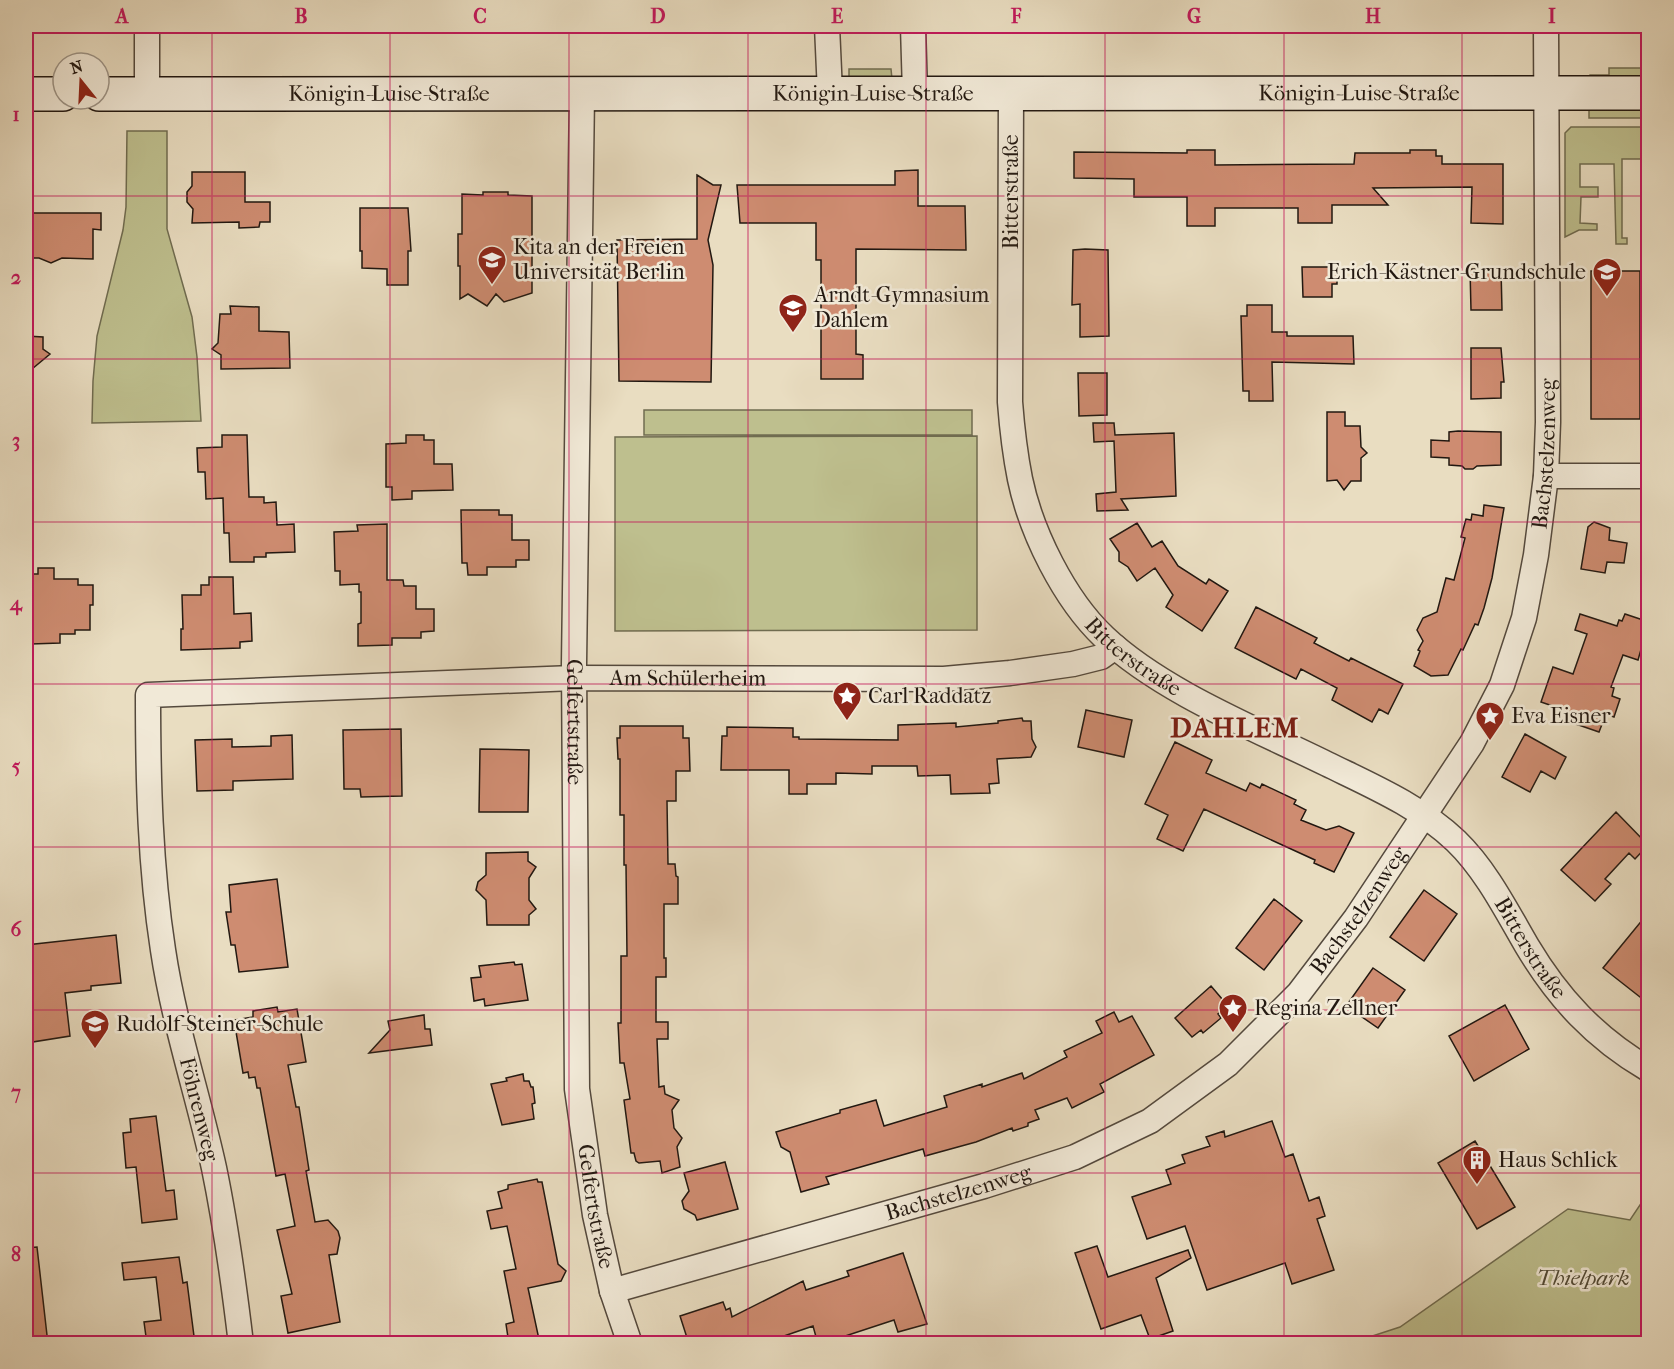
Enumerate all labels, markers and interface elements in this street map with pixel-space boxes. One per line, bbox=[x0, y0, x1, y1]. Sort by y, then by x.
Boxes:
text: A bbox=[114, 5, 130, 28]
text: B bbox=[294, 5, 308, 28]
text: C bbox=[473, 5, 487, 28]
text: D bbox=[650, 5, 666, 28]
text: E bbox=[831, 5, 843, 28]
text: F bbox=[1010, 5, 1022, 28]
text: G bbox=[1187, 5, 1201, 28]
text: H bbox=[1365, 5, 1381, 28]
text: I bbox=[1548, 5, 1556, 28]
north arrow bbox=[51, 51, 111, 111]
text: N bbox=[68, 56, 86, 78]
street label: Königin-Luise-Straße bbox=[772, 80, 974, 107]
street label: Königin-Luise-Straße bbox=[1258, 80, 1460, 106]
street label: Königin-Luise-Straße bbox=[288, 81, 490, 107]
text: 1 bbox=[12, 103, 20, 126]
street label: Bitterstraße bbox=[998, 134, 1024, 250]
place label: Kita an der Freien Universität Berlin bbox=[513, 234, 685, 285]
school or university icon: Kita an der Freien Universität Berlin bbox=[476, 244, 508, 286]
school or university icon: Erich-Kästner-Grundschule bbox=[1591, 256, 1623, 298]
place label: Erich-Kästner-Grundschule bbox=[1327, 259, 1586, 285]
text: 2 bbox=[11, 266, 21, 289]
place label: Arndt-Gymnasium Dahlem bbox=[813, 282, 990, 333]
school or university icon: Arndt-Gymnasium Dahlem bbox=[777, 292, 809, 334]
street label: Bachstelzenweg bbox=[1526, 378, 1561, 531]
text: 3 bbox=[12, 429, 20, 452]
text: 4 bbox=[9, 592, 23, 616]
street label: Bitterstraße bbox=[1079, 612, 1186, 702]
street label: Gelfertstraße bbox=[561, 659, 588, 785]
street label: Am Schülerheim bbox=[608, 665, 767, 692]
place icon: Carl Raddatz bbox=[831, 680, 863, 722]
place label: Carl Raddatz bbox=[868, 683, 991, 709]
place icon: Eva Eisner bbox=[1474, 700, 1506, 742]
place label: Eva Eisner bbox=[1511, 703, 1611, 729]
district label: DAHLEM bbox=[1170, 711, 1300, 744]
text: 5 bbox=[12, 755, 21, 778]
street label: Bachstelzenweg bbox=[1305, 841, 1413, 980]
street label: Bitterstraße bbox=[1489, 892, 1572, 1004]
text: 6 bbox=[11, 918, 23, 941]
place icon: Regina Zellner bbox=[1217, 992, 1249, 1034]
place label: Regina Zellner bbox=[1254, 995, 1398, 1021]
school or university icon: Rudolf-Steiner-Schule bbox=[79, 1008, 111, 1050]
place label: Rudolf-Steiner-Schule bbox=[116, 1011, 324, 1037]
street label: Föhrenweg bbox=[174, 1054, 225, 1164]
text: 7 bbox=[10, 1081, 21, 1104]
street label: Gelfertstraße bbox=[572, 1142, 620, 1271]
building icon: Haus Schlick bbox=[1461, 1144, 1493, 1186]
place label: Haus Schlick bbox=[1498, 1147, 1618, 1173]
street label: Bachstelzenweg bbox=[882, 1159, 1035, 1226]
text: 8 bbox=[11, 1243, 21, 1266]
park label: Thielpark bbox=[1537, 1265, 1629, 1291]

